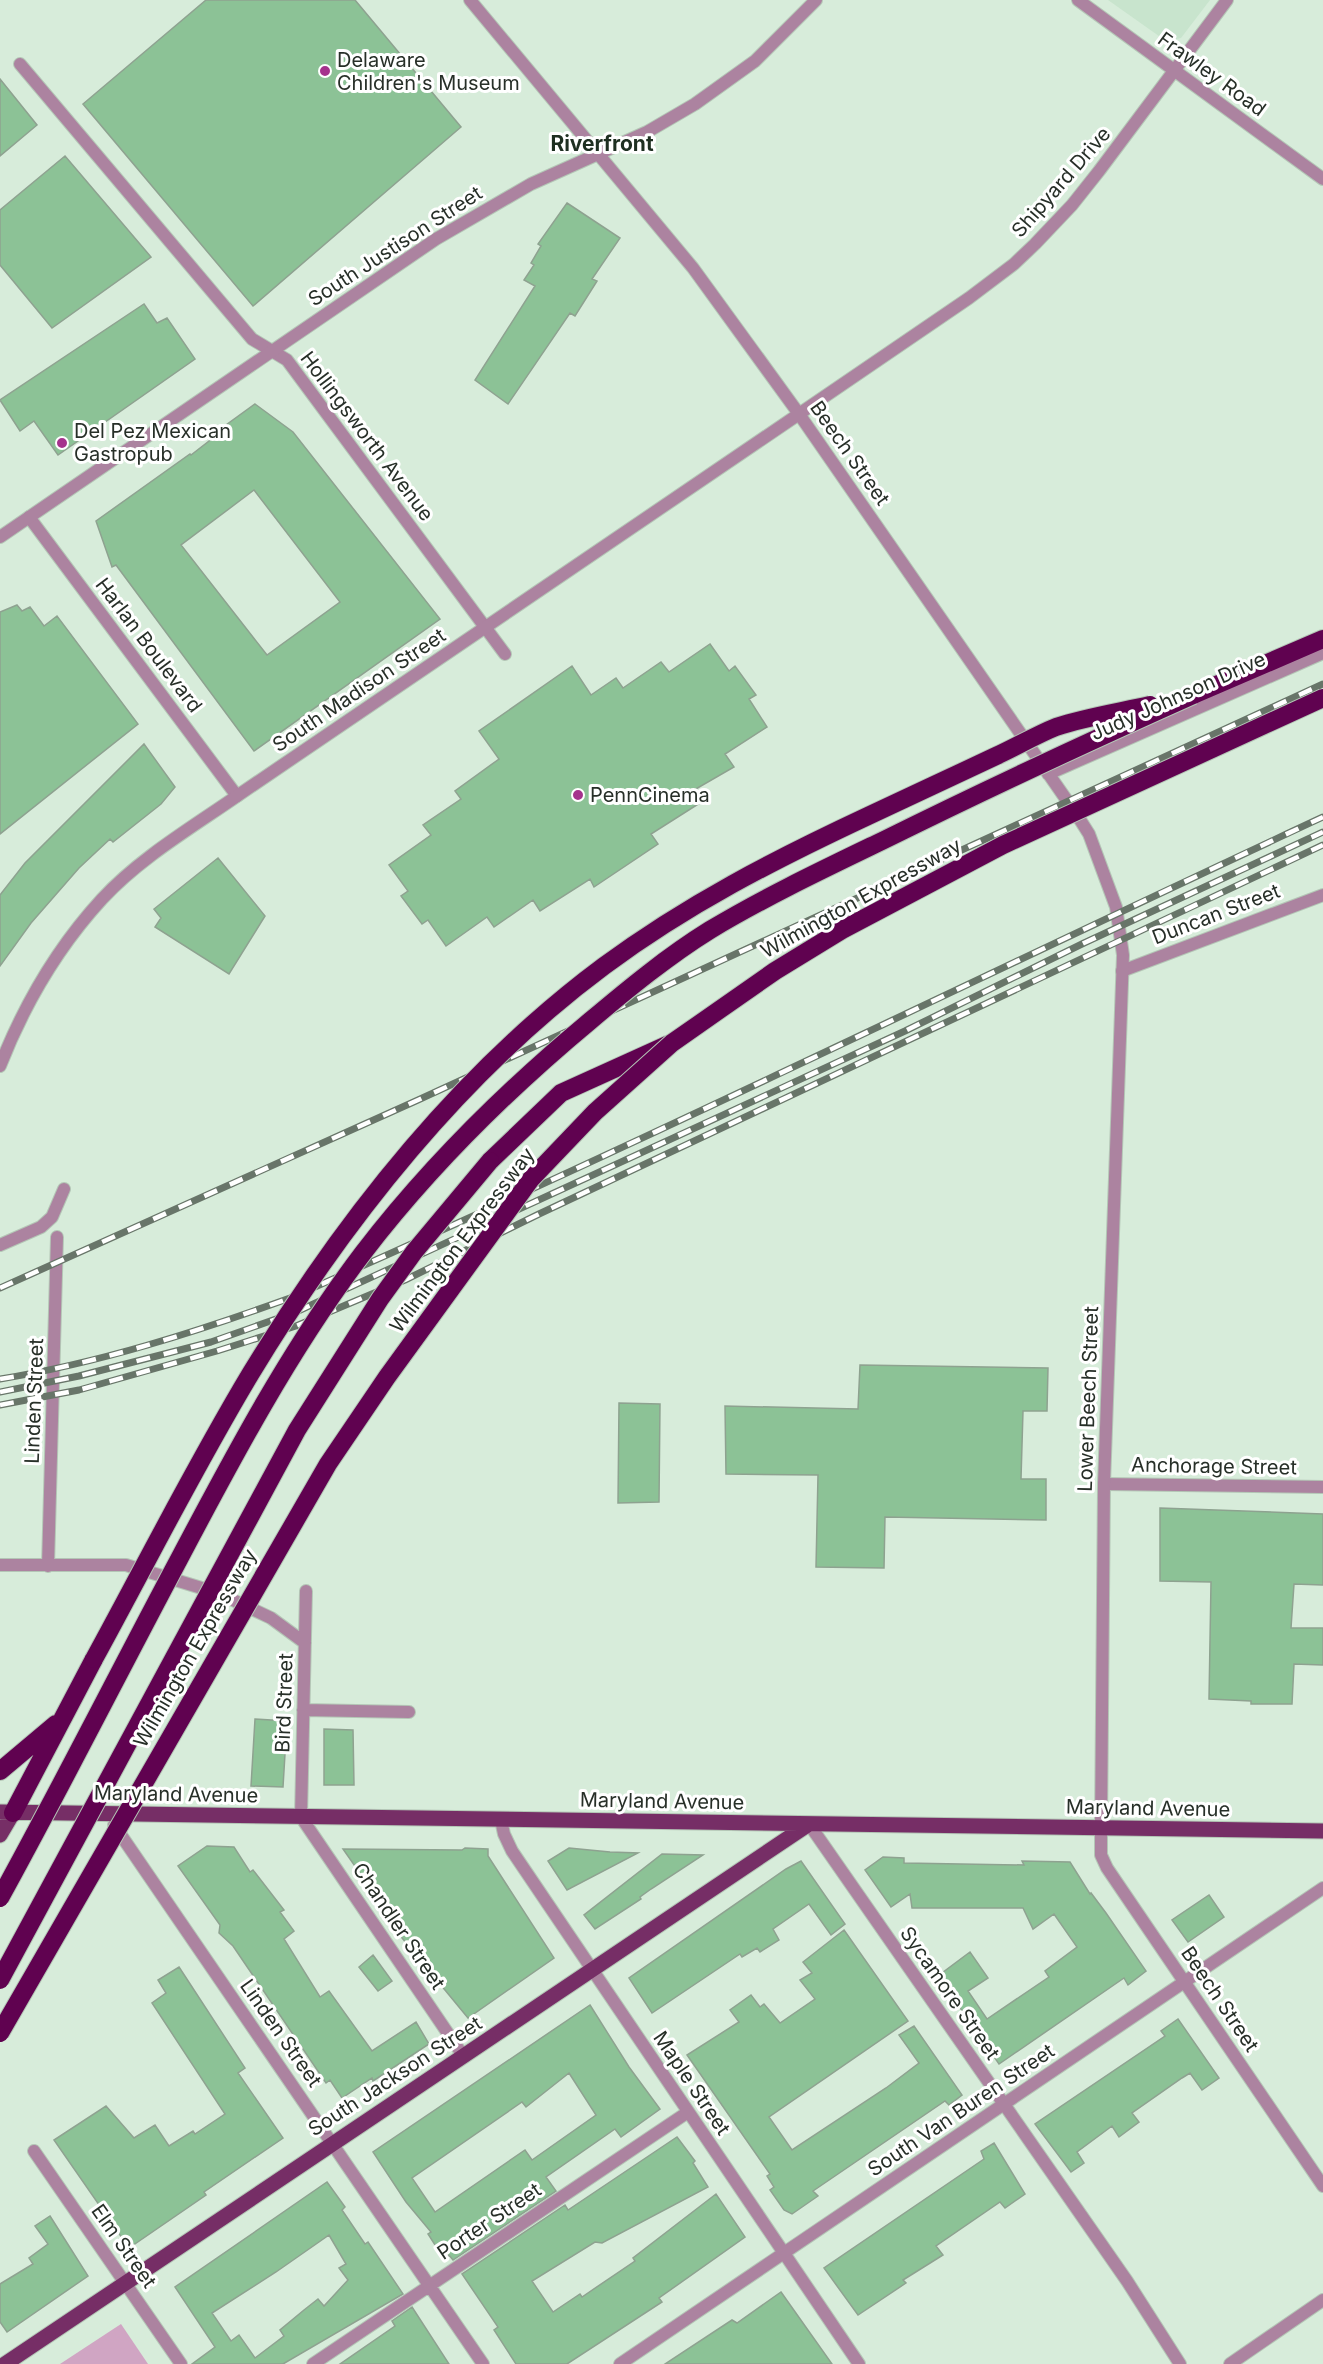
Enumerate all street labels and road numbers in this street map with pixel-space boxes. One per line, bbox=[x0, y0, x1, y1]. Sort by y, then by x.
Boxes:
street label: Frawley Road bbox=[1153, 27, 1271, 121]
street label: Shipyard Drive bbox=[1007, 122, 1115, 242]
street label: South Justison Street bbox=[304, 181, 487, 311]
street label: Hollingsworth Avenue bbox=[295, 346, 439, 526]
street label: Beech Street bbox=[805, 396, 895, 510]
street label: Harlan Boulevard bbox=[91, 573, 207, 717]
street label: South Madison Street bbox=[268, 623, 450, 757]
street label: Judy Johnson Drive bbox=[1087, 647, 1269, 745]
street label: Wilmington Expressway bbox=[757, 833, 965, 963]
street label: Duncan Street bbox=[1149, 878, 1284, 949]
street label: Wilmington Expressway bbox=[385, 1143, 539, 1337]
street label: Lower Beech Street bbox=[1073, 1305, 1103, 1492]
street label: Linden Street bbox=[20, 1337, 48, 1464]
street label: Anchorage Street bbox=[1131, 1453, 1297, 1479]
street label: Wilmington Expressway bbox=[128, 1544, 262, 1752]
street label: Bird Street bbox=[270, 1652, 298, 1753]
street label: Maryland Avenue bbox=[94, 1781, 258, 1807]
street label: Maryland Avenue bbox=[580, 1788, 744, 1814]
street label: Maryland Avenue bbox=[1066, 1795, 1230, 1821]
street label: Chandler Street bbox=[348, 1858, 451, 1994]
street label: Sycamore Street bbox=[895, 1922, 1005, 2065]
street label: Beech Street bbox=[1176, 1942, 1264, 2057]
street label: Linden Street bbox=[235, 1975, 327, 2092]
street label: South Jackson Street bbox=[304, 2011, 487, 2141]
street label: Maple Street bbox=[648, 2027, 736, 2140]
street label: South Van Buren Street bbox=[863, 2038, 1059, 2181]
street label: Porter Street bbox=[433, 2177, 546, 2265]
street label: Elm Street bbox=[87, 2200, 162, 2293]

